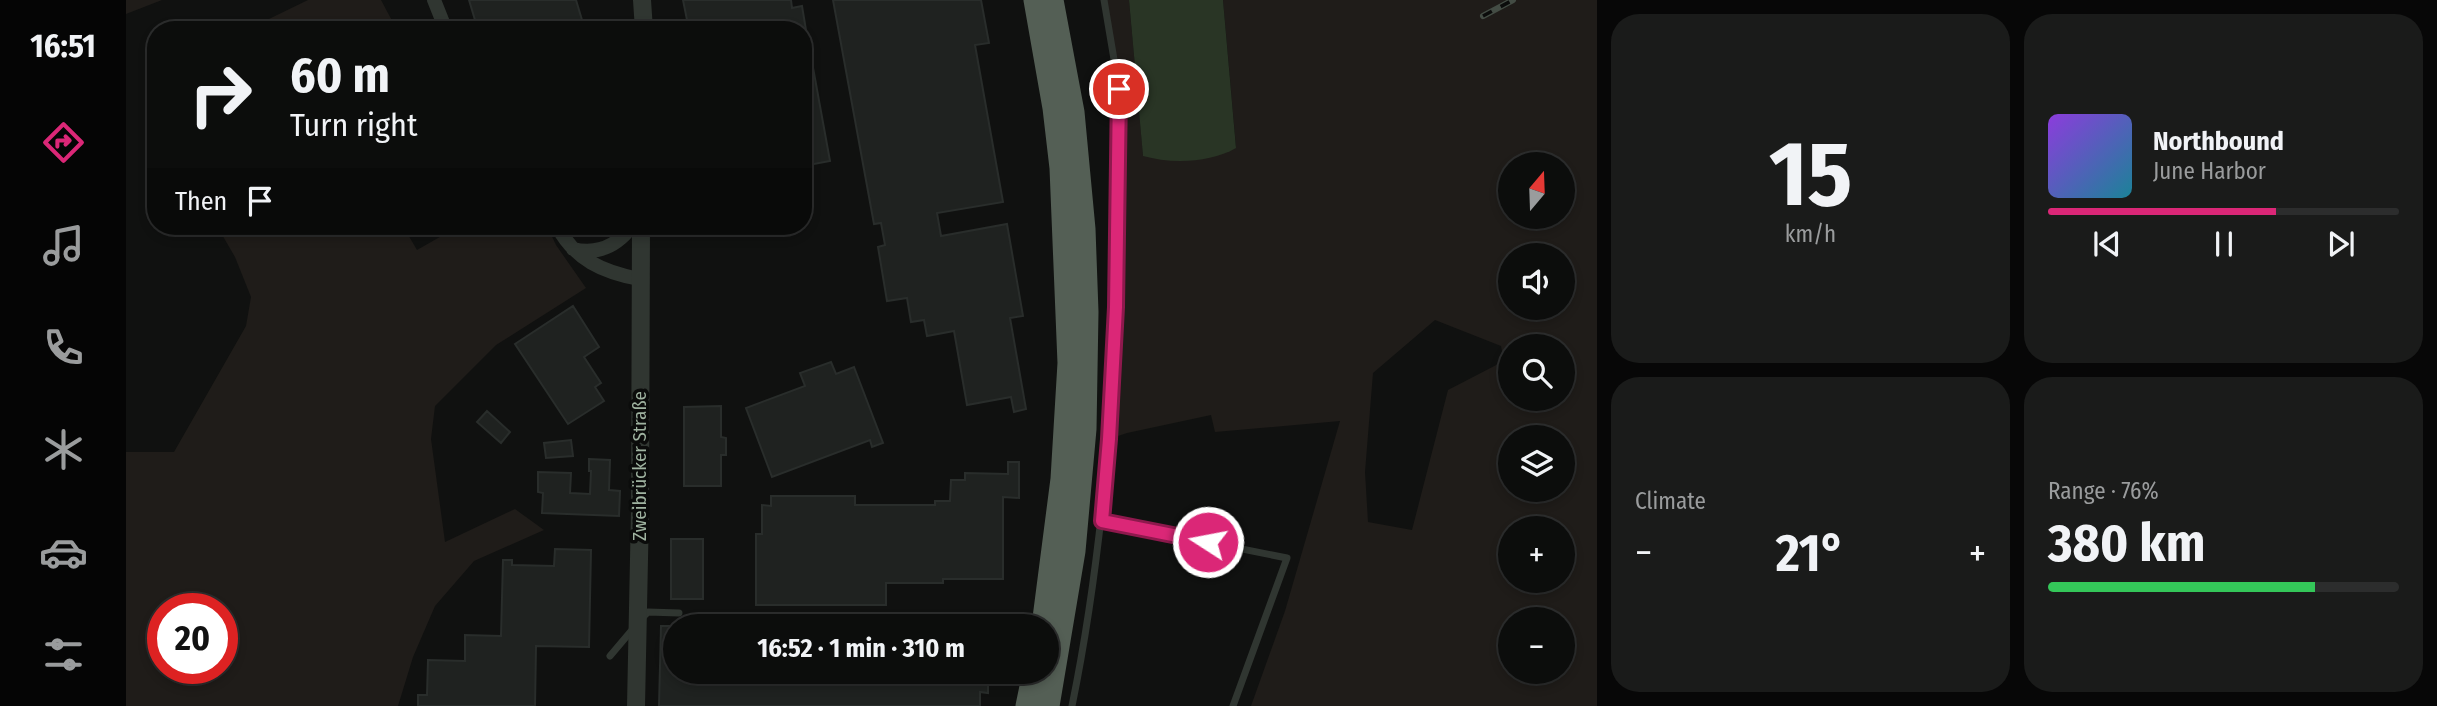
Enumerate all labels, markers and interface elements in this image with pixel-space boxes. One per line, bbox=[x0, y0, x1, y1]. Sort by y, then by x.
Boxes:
text: 16:51 bbox=[30, 27, 96, 65]
text: 60 m bbox=[290, 46, 390, 105]
icon: right bbox=[175, 49, 266, 140]
pin bbox=[1089, 59, 1149, 119]
icon: arrive bbox=[1100, 70, 1138, 108]
text: Turn right bbox=[290, 106, 417, 144]
icon: directions bbox=[39, 118, 88, 167]
text: 15 bbox=[1769, 120, 1852, 229]
text: Northbound bbox=[2153, 126, 2284, 157]
north arrow bbox=[1498, 152, 1575, 229]
map controls bbox=[1498, 152, 1575, 684]
text: June Harbor bbox=[2153, 157, 2266, 185]
icon: arrive bbox=[241, 182, 279, 220]
text: Then bbox=[175, 186, 227, 217]
text: km/h bbox=[1785, 220, 1836, 248]
icon: music bbox=[39, 221, 88, 270]
icon: previous bbox=[2088, 225, 2126, 263]
icon: pause bbox=[2205, 225, 2243, 263]
icon: next bbox=[2322, 225, 2360, 263]
button: sound bbox=[1498, 243, 1575, 320]
icon: phone bbox=[39, 323, 88, 372]
button: search bbox=[1498, 334, 1575, 411]
street label: Zweibrücker Straße bbox=[628, 391, 651, 541]
icon: climate bbox=[39, 425, 88, 474]
button: layers bbox=[1498, 425, 1575, 502]
text: Range · 76% bbox=[2048, 477, 2159, 505]
text: Climate bbox=[1635, 487, 1706, 515]
position arrow bbox=[1171, 505, 1245, 579]
text: 380 km bbox=[2048, 512, 2205, 575]
button: + bbox=[1498, 516, 1575, 593]
text: 21° bbox=[1776, 522, 1845, 585]
icon: car bbox=[39, 528, 88, 577]
text: − bbox=[1635, 530, 1652, 576]
text: + bbox=[1969, 530, 1986, 576]
speed limit sign: 20 bbox=[147, 593, 238, 684]
button: − bbox=[1498, 607, 1575, 684]
icon: filters bbox=[39, 630, 88, 679]
text: 16:52 · 1 min · 310 m bbox=[757, 633, 965, 664]

